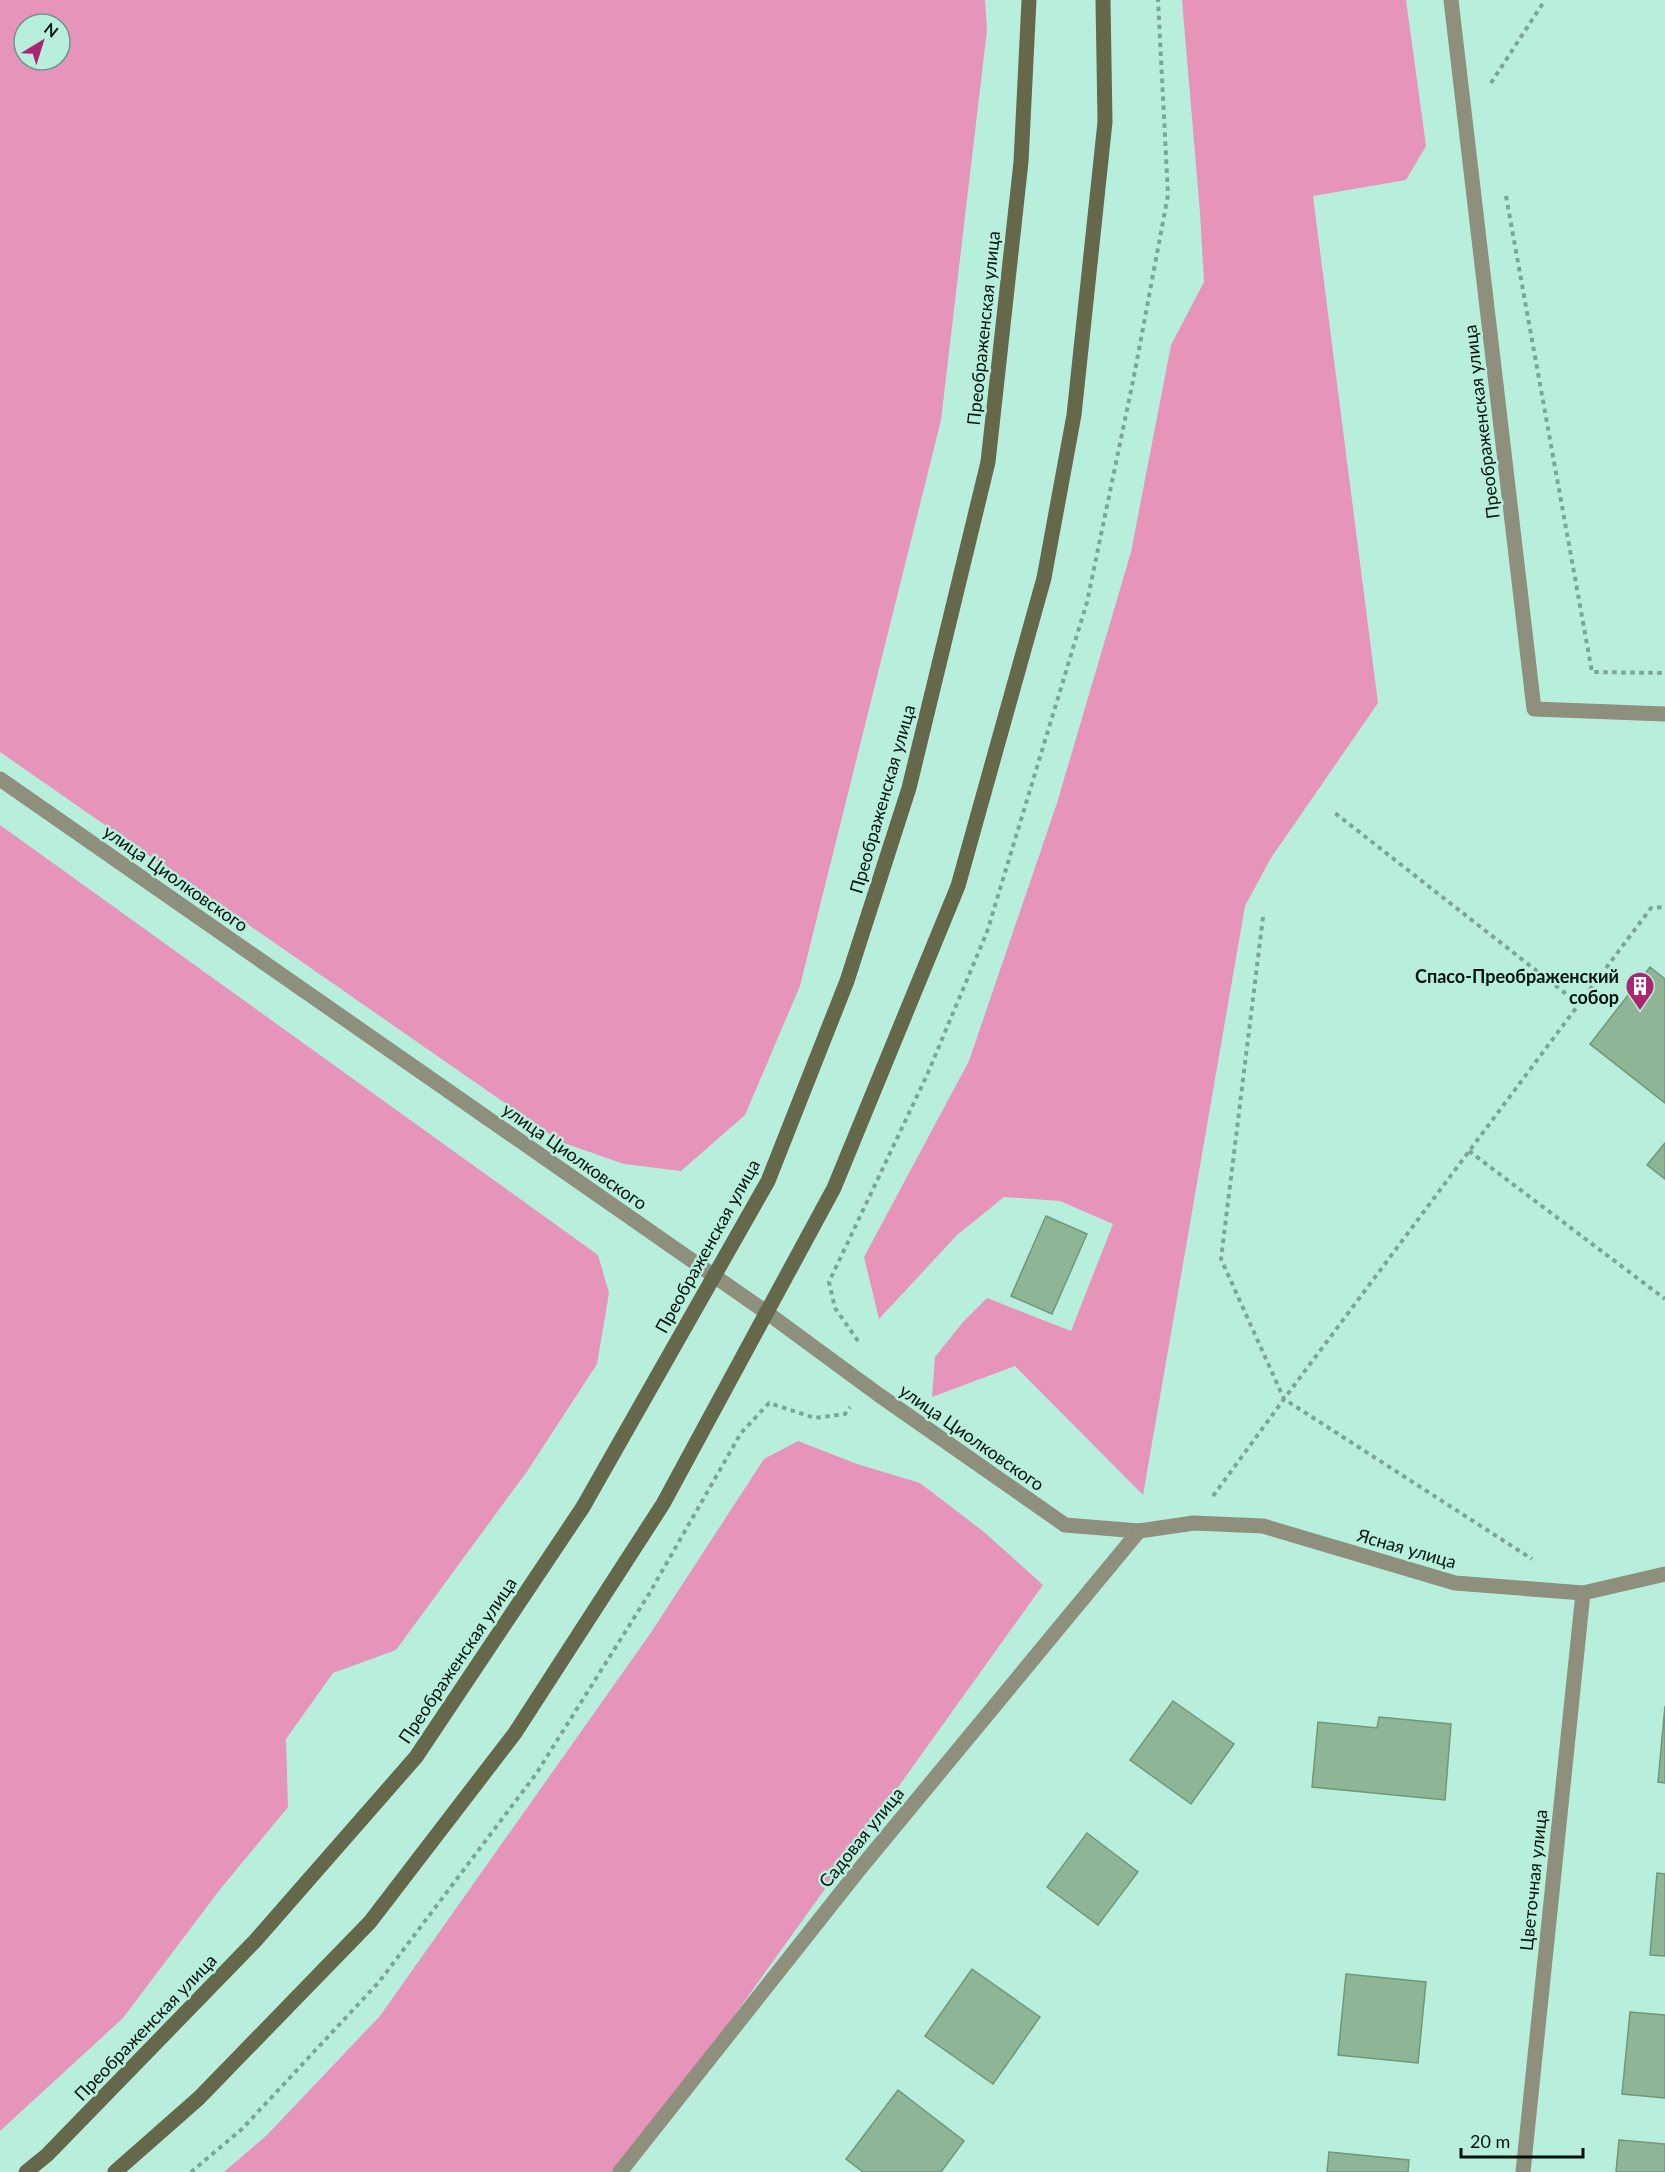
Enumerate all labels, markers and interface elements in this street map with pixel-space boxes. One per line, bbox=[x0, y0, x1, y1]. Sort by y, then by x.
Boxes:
north arrow bbox=[12, 12, 72, 72]
text: N bbox=[41, 19, 62, 41]
street label: Преображенская улица bbox=[962, 230, 1004, 426]
street label: Преображенская улица bbox=[1458, 324, 1504, 520]
street label: Преображенская улица bbox=[844, 702, 920, 896]
street label: улица Циолковского bbox=[99, 820, 253, 936]
place label: Спасо-Преображенский собор bbox=[1415, 965, 1619, 1008]
building icon: Спасо-Преображенский собор bbox=[1624, 970, 1656, 1012]
street label: улица Циолковского bbox=[498, 1098, 652, 1214]
street label: Преображенская улица bbox=[650, 1155, 764, 1337]
street label: улица Циолковского bbox=[895, 1379, 1049, 1495]
street label: Ясная улица bbox=[1354, 1523, 1459, 1573]
street label: Преображенская улица bbox=[393, 1573, 521, 1747]
street label: Садовая улица bbox=[814, 1782, 908, 1892]
street label: Цветочная улица bbox=[1515, 1808, 1551, 1952]
street label: Преображенская улица bbox=[69, 1949, 221, 2105]
scale bar bbox=[1461, 2121, 1582, 2159]
text: 20 m bbox=[1470, 2130, 1510, 2152]

